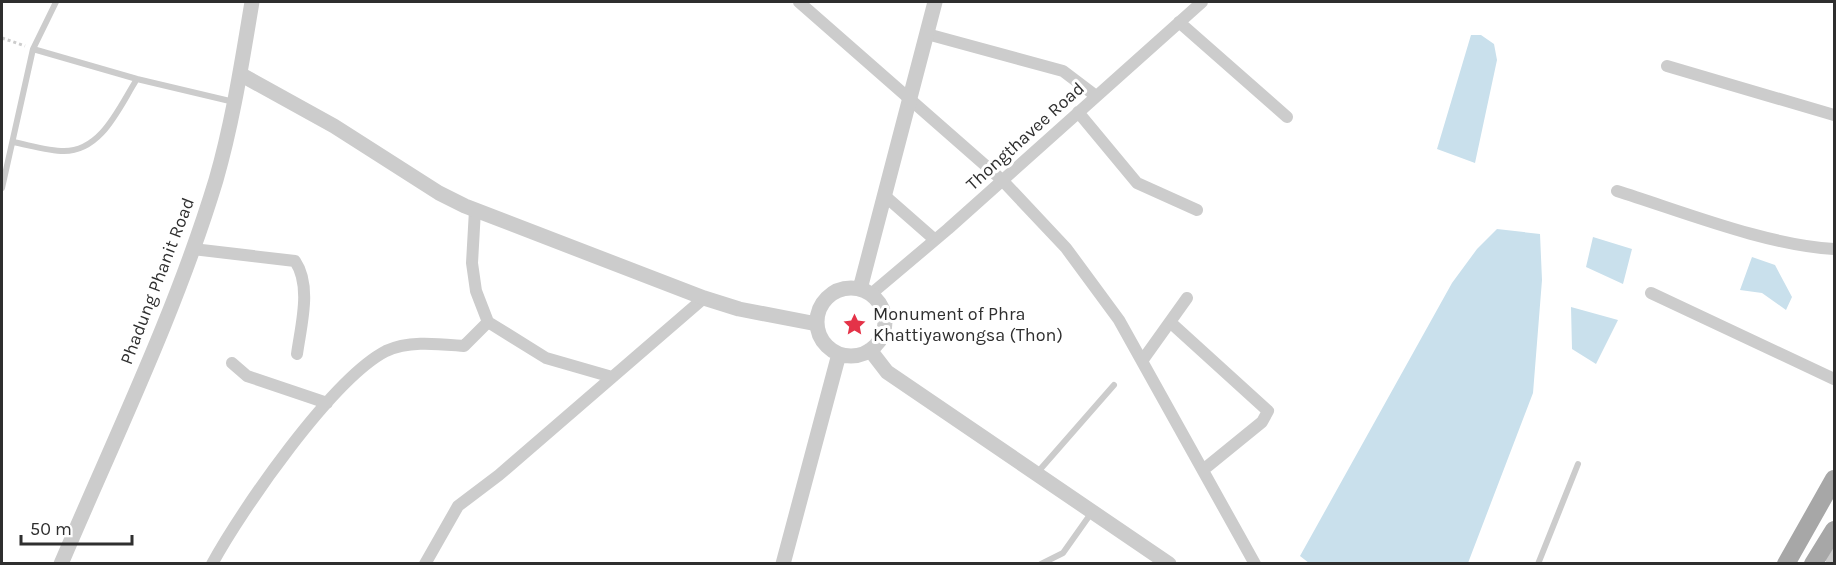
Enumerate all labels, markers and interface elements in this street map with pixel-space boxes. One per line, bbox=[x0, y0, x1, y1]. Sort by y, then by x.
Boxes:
street label: Thongthavee Road bbox=[961, 77, 1089, 195]
street label: Phadung Phanit Road bbox=[115, 194, 199, 368]
place label: Monument of Phra Khattiyawongsa (Thon) bbox=[873, 303, 1063, 346]
place icon: Monument of Phra Khattiyawongsa (Thon) bbox=[842, 311, 868, 337]
scale bar bbox=[21, 508, 132, 546]
text: 50 m bbox=[30, 518, 72, 540]

